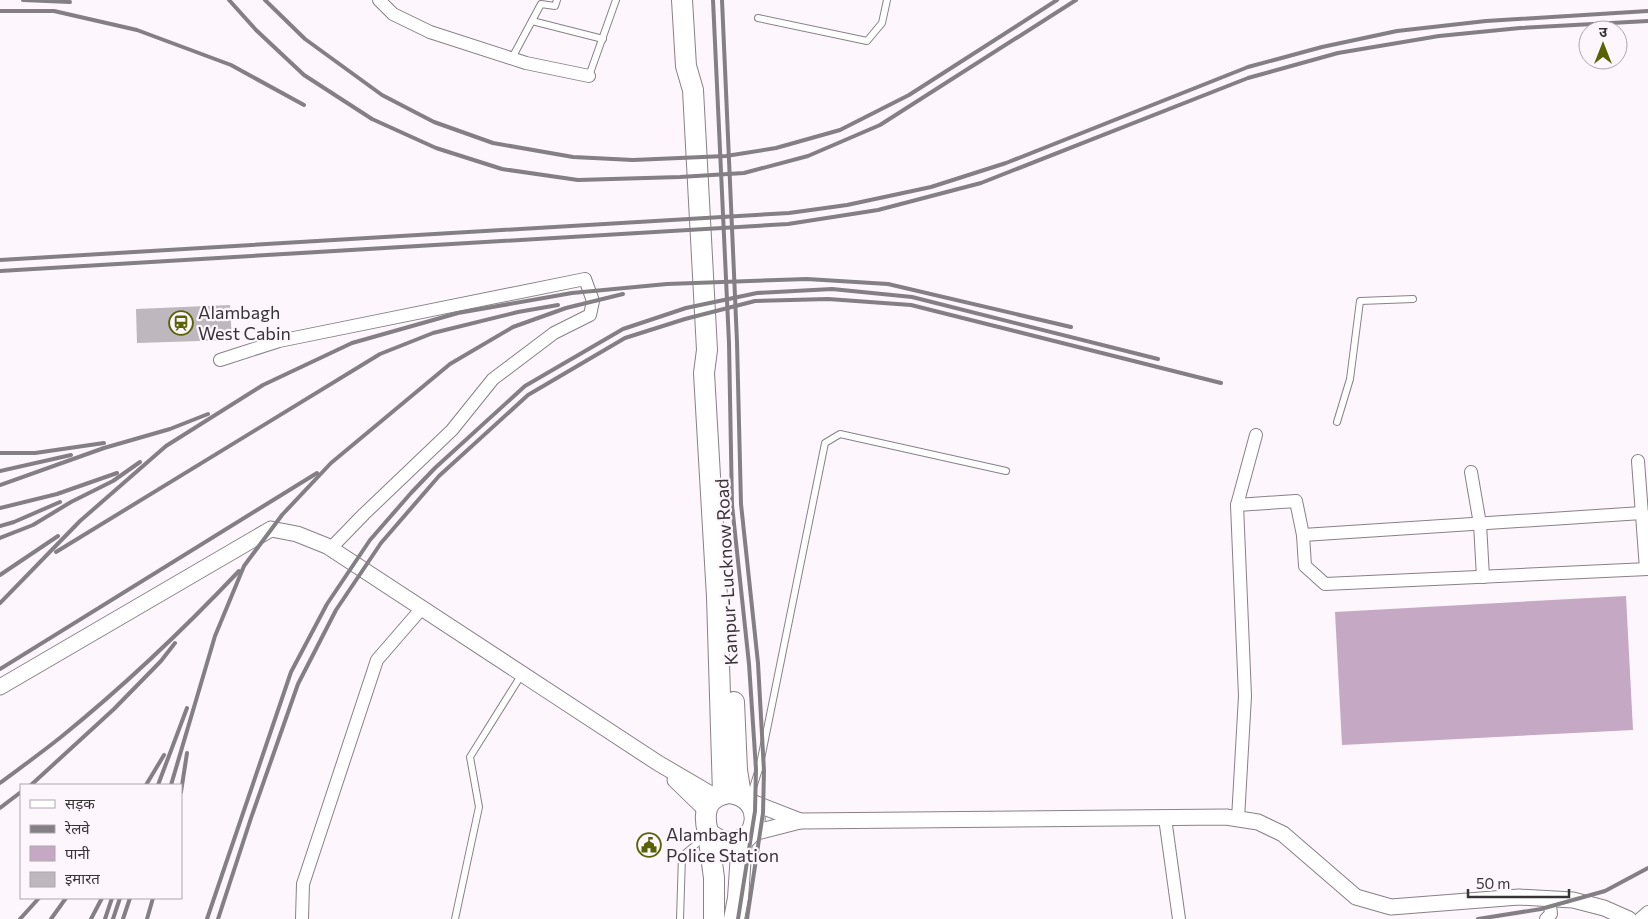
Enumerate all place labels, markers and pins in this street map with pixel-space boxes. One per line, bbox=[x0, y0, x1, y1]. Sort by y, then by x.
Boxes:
place label: Alambagh West Cabin bbox=[198, 301, 291, 344]
station icon: Alambagh West Cabin bbox=[168, 310, 194, 336]
place label: Alambagh Police Station bbox=[666, 823, 779, 866]
public building icon: Alambagh Police Station bbox=[636, 832, 662, 858]

